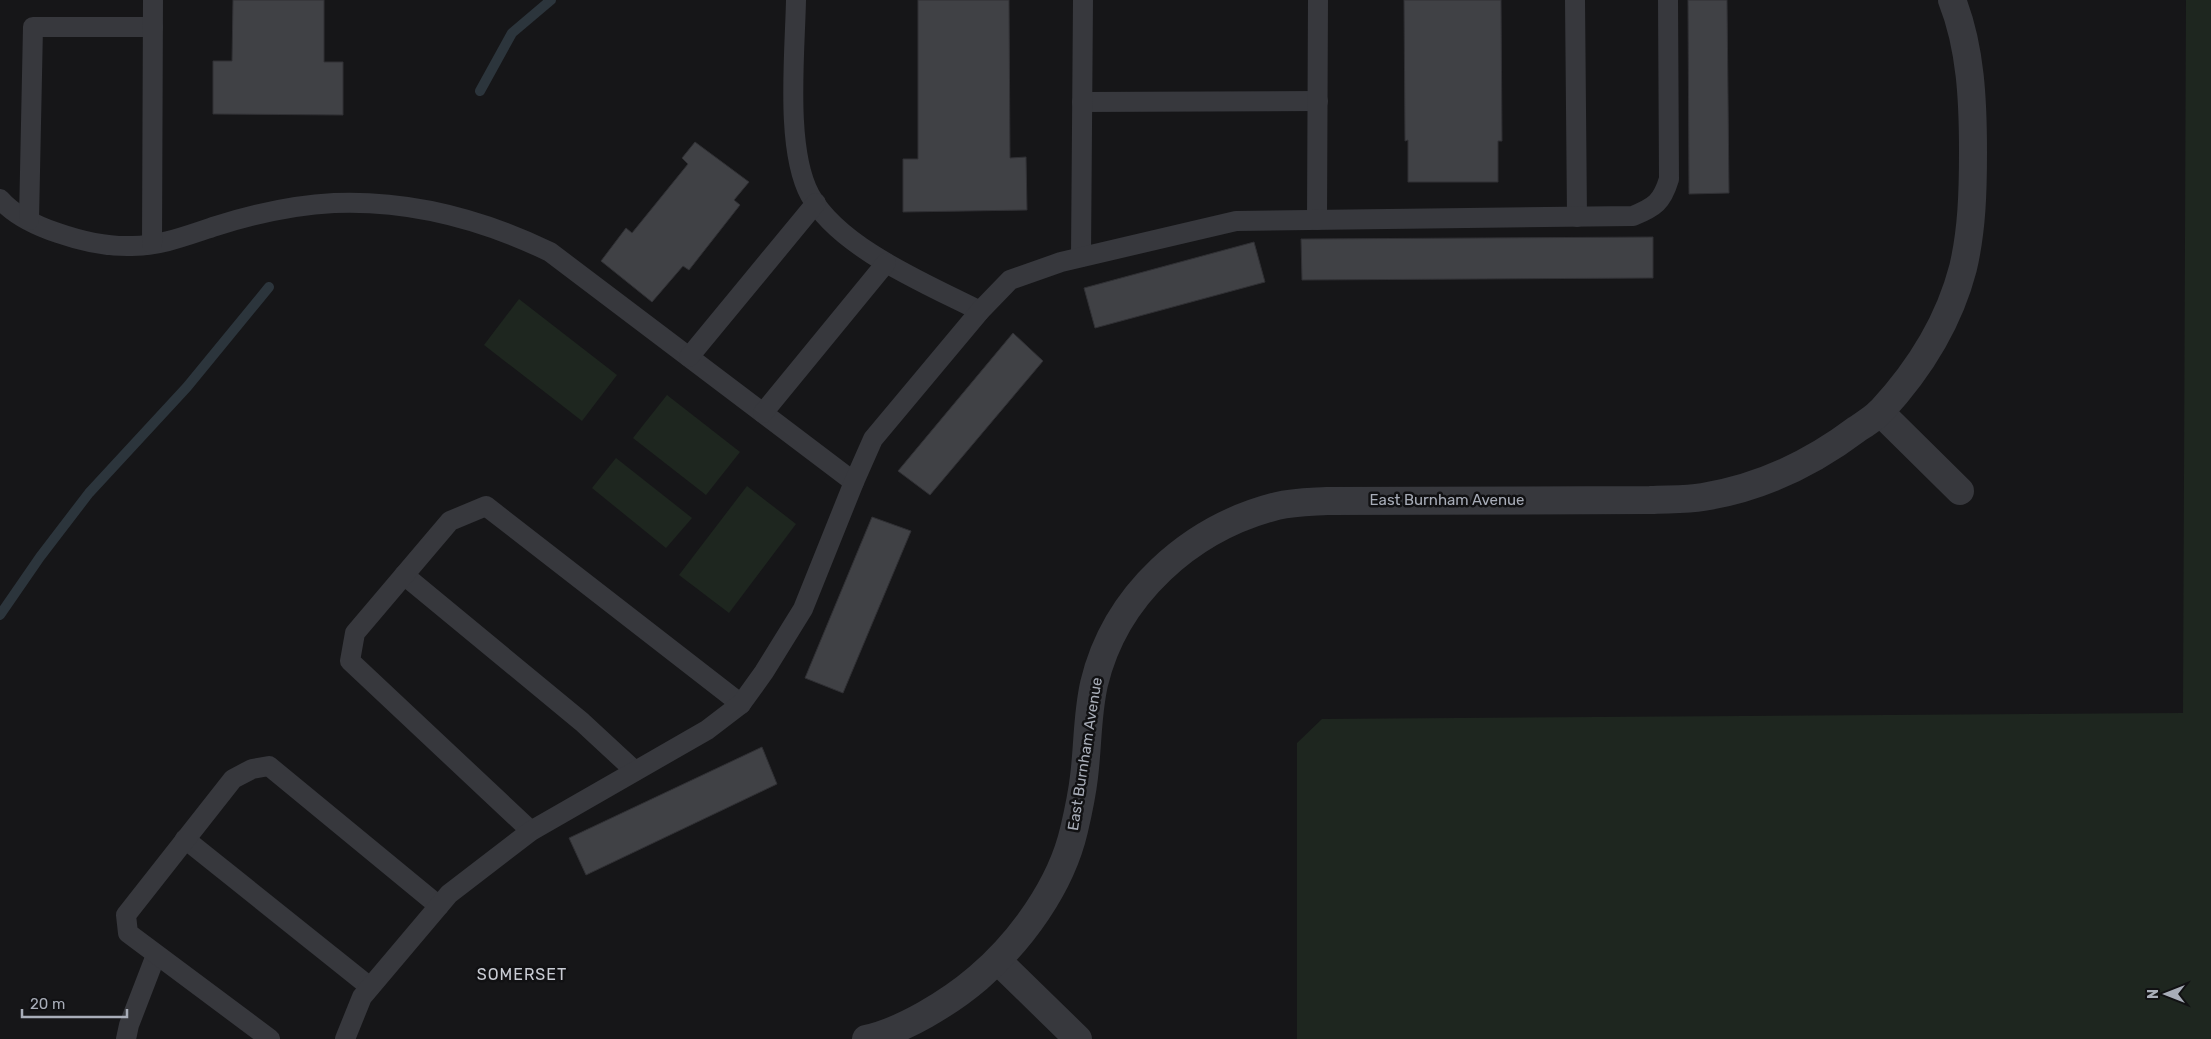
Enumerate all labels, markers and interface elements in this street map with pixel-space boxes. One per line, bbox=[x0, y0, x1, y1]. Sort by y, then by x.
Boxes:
street label: East Burnham Avenue bbox=[1370, 491, 1524, 509]
street label: East Burnham Avenue bbox=[1064, 676, 1106, 832]
district label: SOMERSET bbox=[477, 965, 567, 984]
north arrow bbox=[2141, 969, 2191, 1019]
scale bar bbox=[22, 986, 128, 1018]
text: N bbox=[2145, 989, 2162, 999]
text: 20 m bbox=[30, 995, 65, 1013]

